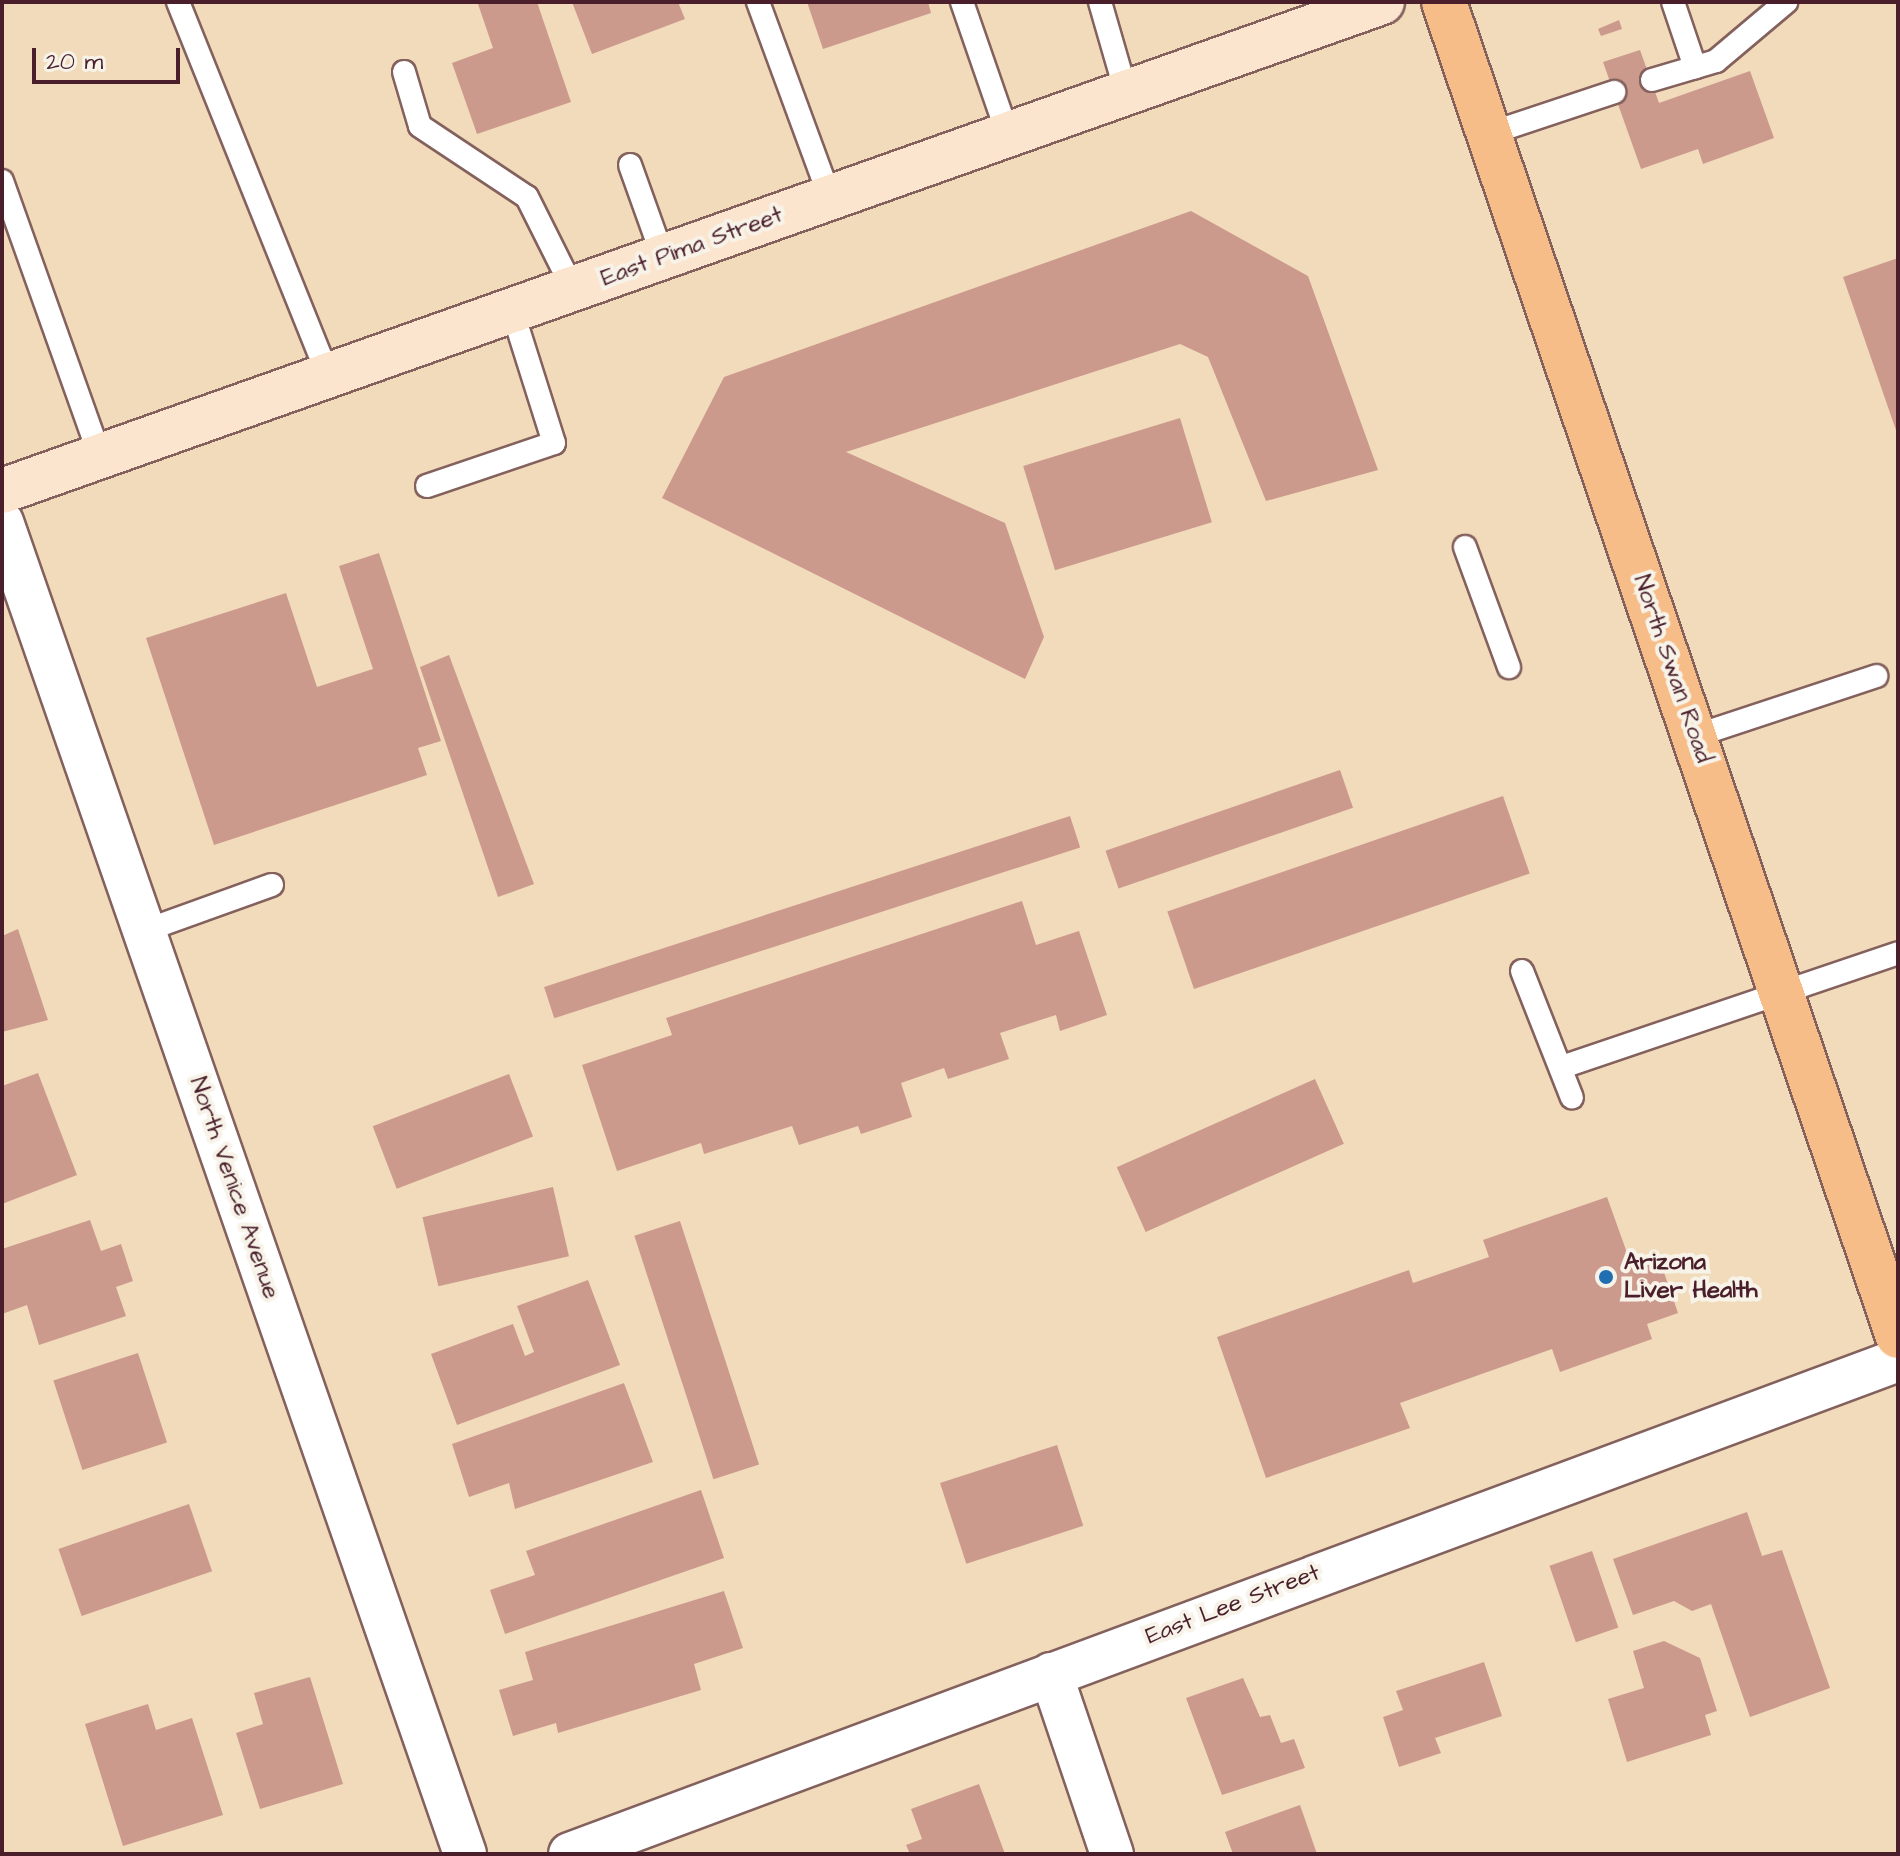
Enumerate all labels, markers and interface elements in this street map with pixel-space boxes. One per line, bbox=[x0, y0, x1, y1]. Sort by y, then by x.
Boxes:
scale bar bbox=[36, 32, 184, 82]
text: 20 m bbox=[46, 45, 103, 79]
street label: East Pima Street bbox=[597, 201, 787, 293]
street label: North Swan Road bbox=[1626, 571, 1718, 767]
street label: North Venice Avenue bbox=[183, 1073, 285, 1303]
place label: Arizona Liver Health bbox=[1624, 1249, 1758, 1305]
marker: Arizona Liver Health bbox=[1595, 1266, 1617, 1288]
street label: East Lee Street bbox=[1142, 1559, 1324, 1651]

